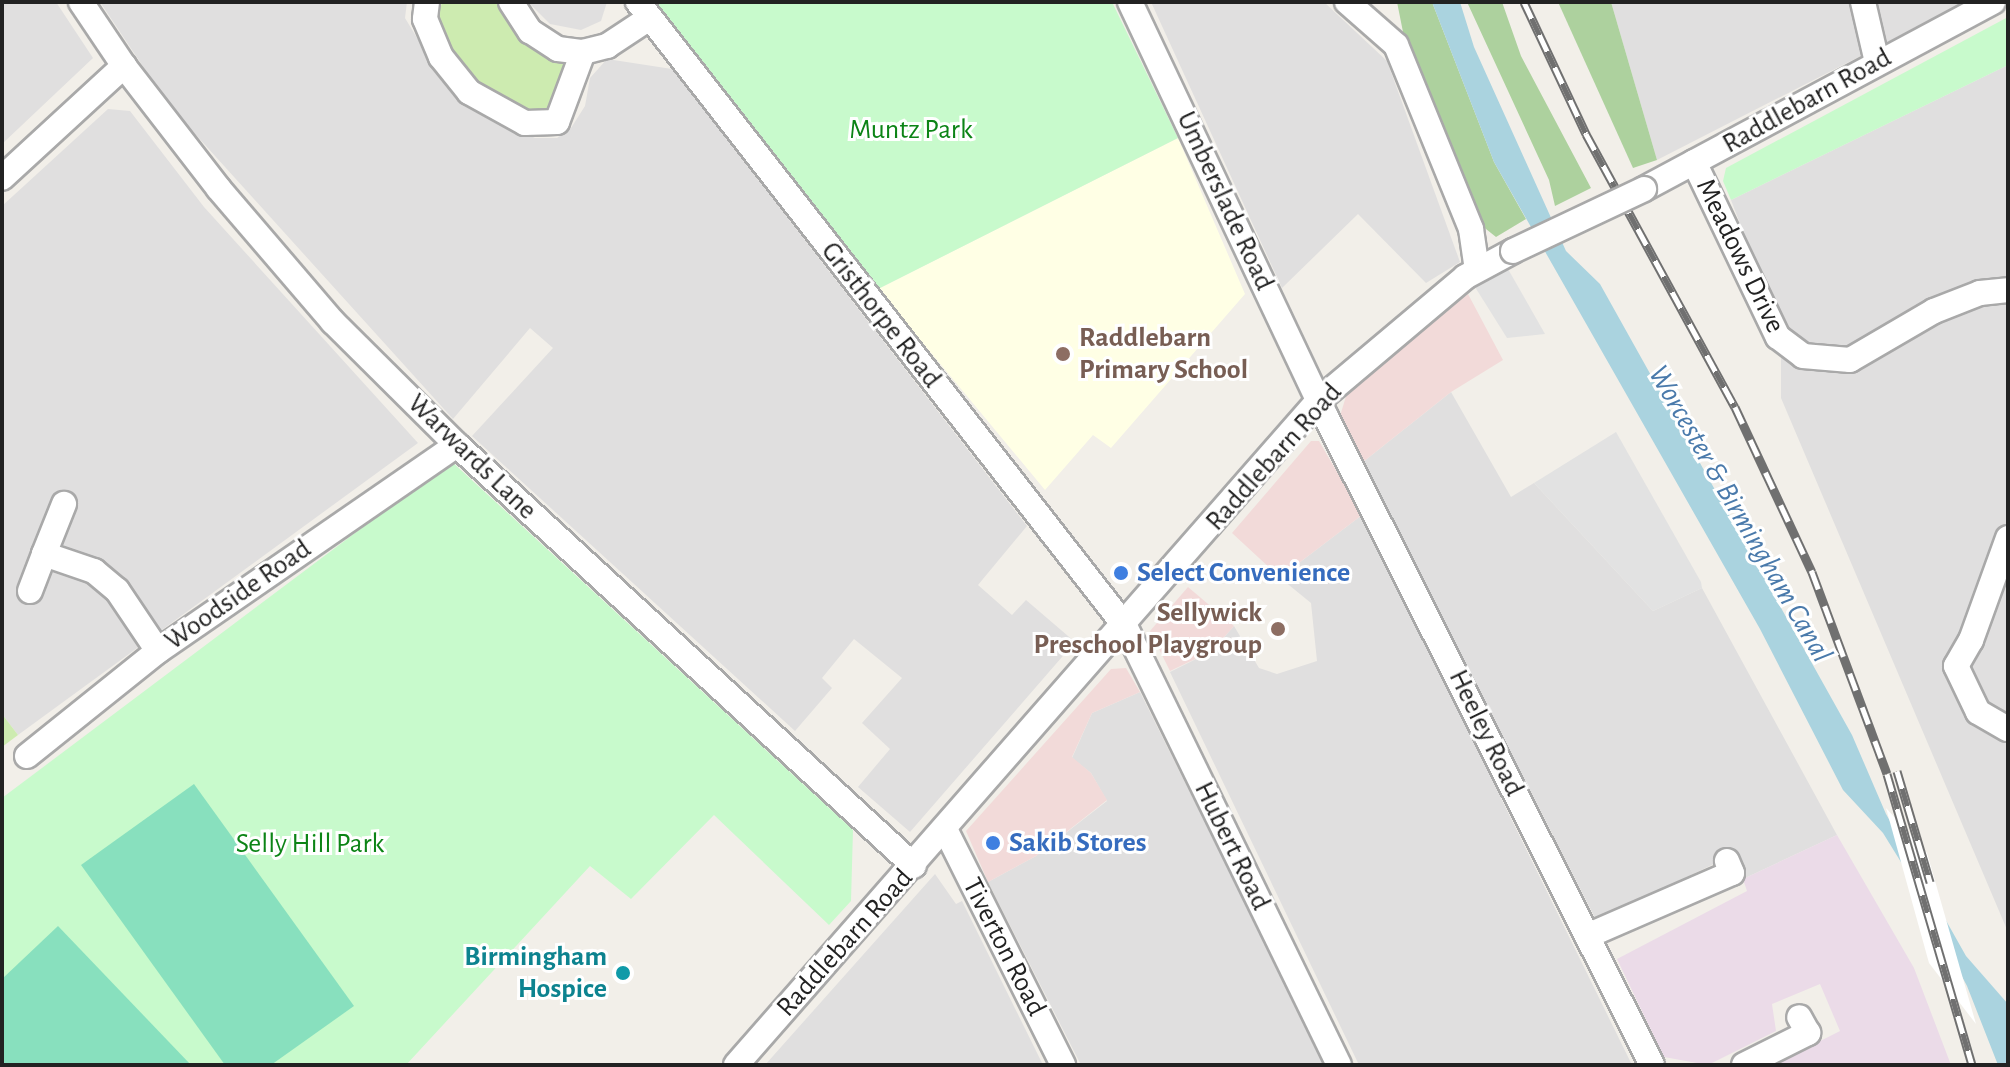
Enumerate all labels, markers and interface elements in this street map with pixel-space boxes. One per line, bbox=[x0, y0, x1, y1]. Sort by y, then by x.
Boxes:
street label: Raddlebarn Road bbox=[1717, 41, 1897, 161]
street label: Umberslade Road bbox=[1169, 106, 1281, 296]
park label: Muntz Park bbox=[849, 113, 973, 147]
street label: Meadows Drive bbox=[1688, 173, 1792, 339]
street label: Gristhorpe Road bbox=[814, 235, 948, 395]
place label: Raddlebarn Primary School bbox=[1079, 321, 1248, 387]
marker: Raddlebarn Primary School bbox=[1054, 345, 1072, 363]
water label: Worcester & Birmingham Canal bbox=[1640, 359, 1840, 669]
street label: Raddlebarn Road bbox=[1199, 376, 1349, 538]
street label: Warwards Lane bbox=[400, 387, 544, 527]
street label: Woodside Road bbox=[158, 532, 318, 658]
place label: Select Convenience bbox=[1137, 556, 1350, 590]
marker: Select Convenience bbox=[1112, 564, 1130, 582]
place label: Sellywick Preschool Playgroup bbox=[1033, 596, 1262, 662]
marker: Sellywick Preschool Playgroup bbox=[1269, 620, 1287, 638]
street label: Heeley Road bbox=[1441, 664, 1531, 802]
street label: Hubert Road bbox=[1186, 776, 1278, 916]
place label: Sakib Stores bbox=[1009, 826, 1147, 860]
park label: Selly Hill Park bbox=[236, 827, 384, 861]
marker: Sakib Stores bbox=[984, 834, 1002, 852]
street label: Raddlebarn Road bbox=[770, 862, 920, 1024]
street label: Tiverton Road bbox=[955, 872, 1053, 1022]
place label: Birmingham Hospice bbox=[464, 940, 607, 1006]
marker: Birmingham Hospice bbox=[614, 964, 632, 982]

